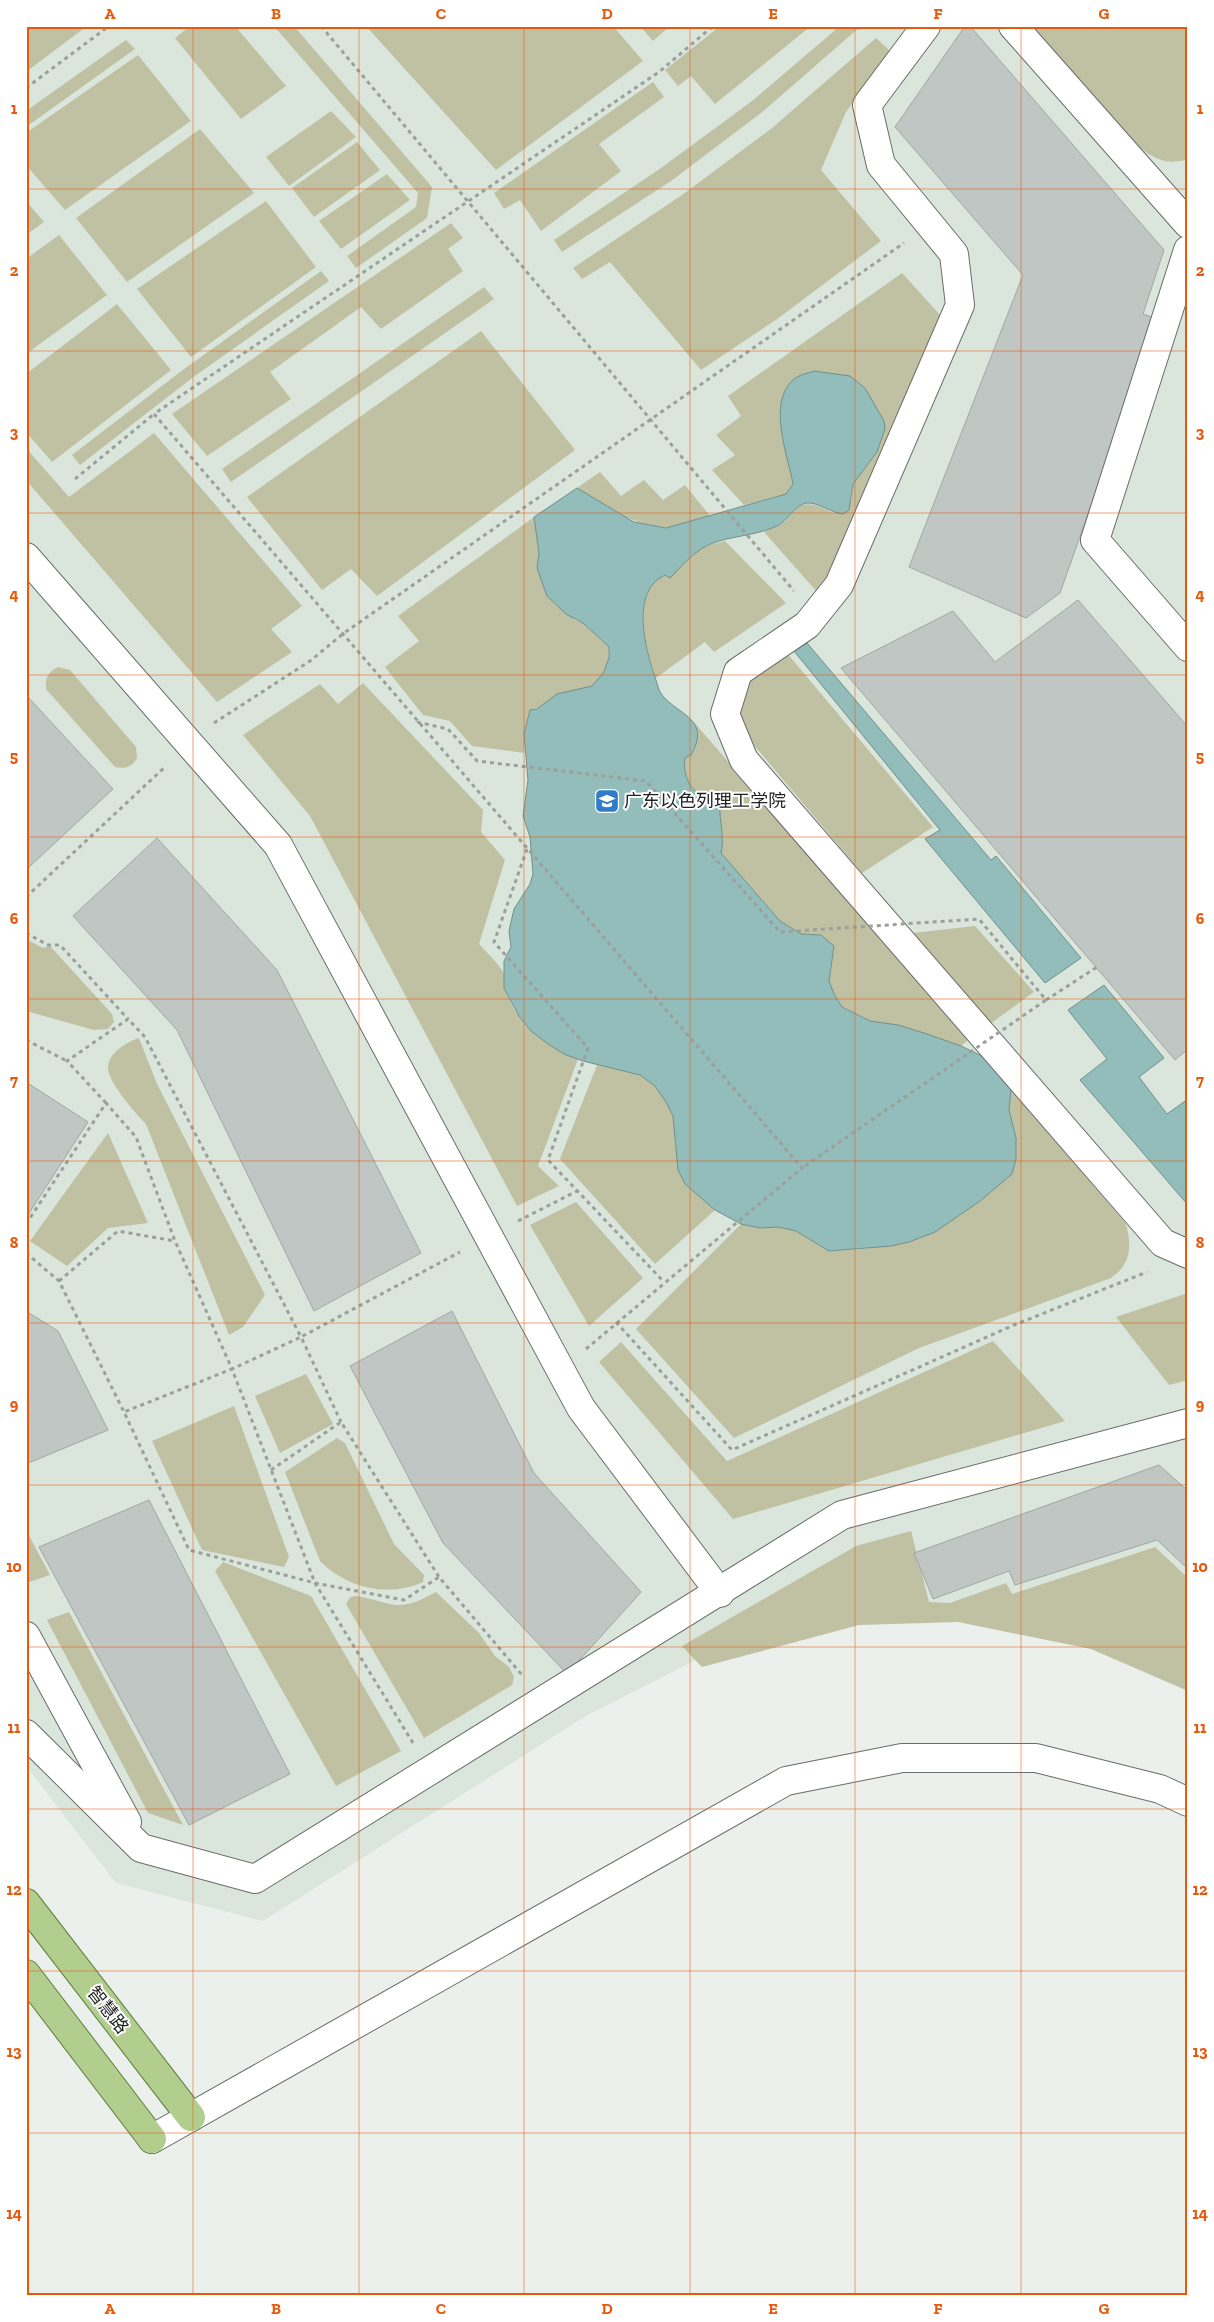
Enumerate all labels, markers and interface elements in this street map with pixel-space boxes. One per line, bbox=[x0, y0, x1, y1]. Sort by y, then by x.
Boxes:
text: A bbox=[105, 4, 116, 23]
text: B bbox=[271, 4, 281, 23]
text: C bbox=[436, 4, 446, 23]
text: D bbox=[601, 4, 613, 23]
text: E bbox=[768, 4, 778, 23]
text: F bbox=[933, 4, 943, 23]
text: G bbox=[1099, 4, 1110, 23]
text: 1 bbox=[11, 99, 18, 118]
text: 1 bbox=[1197, 99, 1204, 118]
text: 2 bbox=[10, 261, 19, 280]
text: 2 bbox=[1196, 261, 1205, 280]
text: 3 bbox=[10, 423, 19, 442]
text: 3 bbox=[1196, 423, 1205, 442]
text: 4 bbox=[9, 585, 19, 604]
text: 4 bbox=[1195, 585, 1205, 604]
text: 5 bbox=[10, 747, 18, 766]
text: 5 bbox=[1196, 747, 1204, 766]
school or university icon: 广东以色列理工学院 bbox=[594, 788, 620, 814]
place label: 广东以色列理工学院 bbox=[624, 790, 786, 812]
text: 6 bbox=[10, 909, 19, 928]
text: 6 bbox=[1196, 909, 1205, 928]
text: 7 bbox=[10, 1071, 18, 1090]
text: 7 bbox=[1196, 1071, 1204, 1090]
text: 8 bbox=[10, 1233, 19, 1252]
text: 8 bbox=[1196, 1233, 1205, 1252]
text: 9 bbox=[10, 1395, 19, 1414]
text: 9 bbox=[1196, 1395, 1205, 1414]
text: 10 bbox=[6, 1557, 22, 1576]
text: 10 bbox=[1192, 1557, 1208, 1576]
text: 11 bbox=[8, 1718, 21, 1737]
text: 11 bbox=[1194, 1718, 1207, 1737]
text: 12 bbox=[6, 1880, 22, 1899]
text: 12 bbox=[1192, 1880, 1208, 1899]
street label: 智慧路 bbox=[83, 1982, 133, 2038]
text: 13 bbox=[7, 2042, 22, 2061]
text: 13 bbox=[1193, 2042, 1208, 2061]
text: 14 bbox=[6, 2204, 22, 2223]
text: 14 bbox=[1192, 2204, 1208, 2223]
text: A bbox=[105, 2299, 116, 2318]
text: B bbox=[271, 2299, 281, 2318]
text: C bbox=[436, 2299, 446, 2318]
text: D bbox=[601, 2299, 613, 2318]
text: E bbox=[768, 2299, 778, 2318]
text: F bbox=[933, 2299, 943, 2318]
text: G bbox=[1099, 2299, 1110, 2318]

